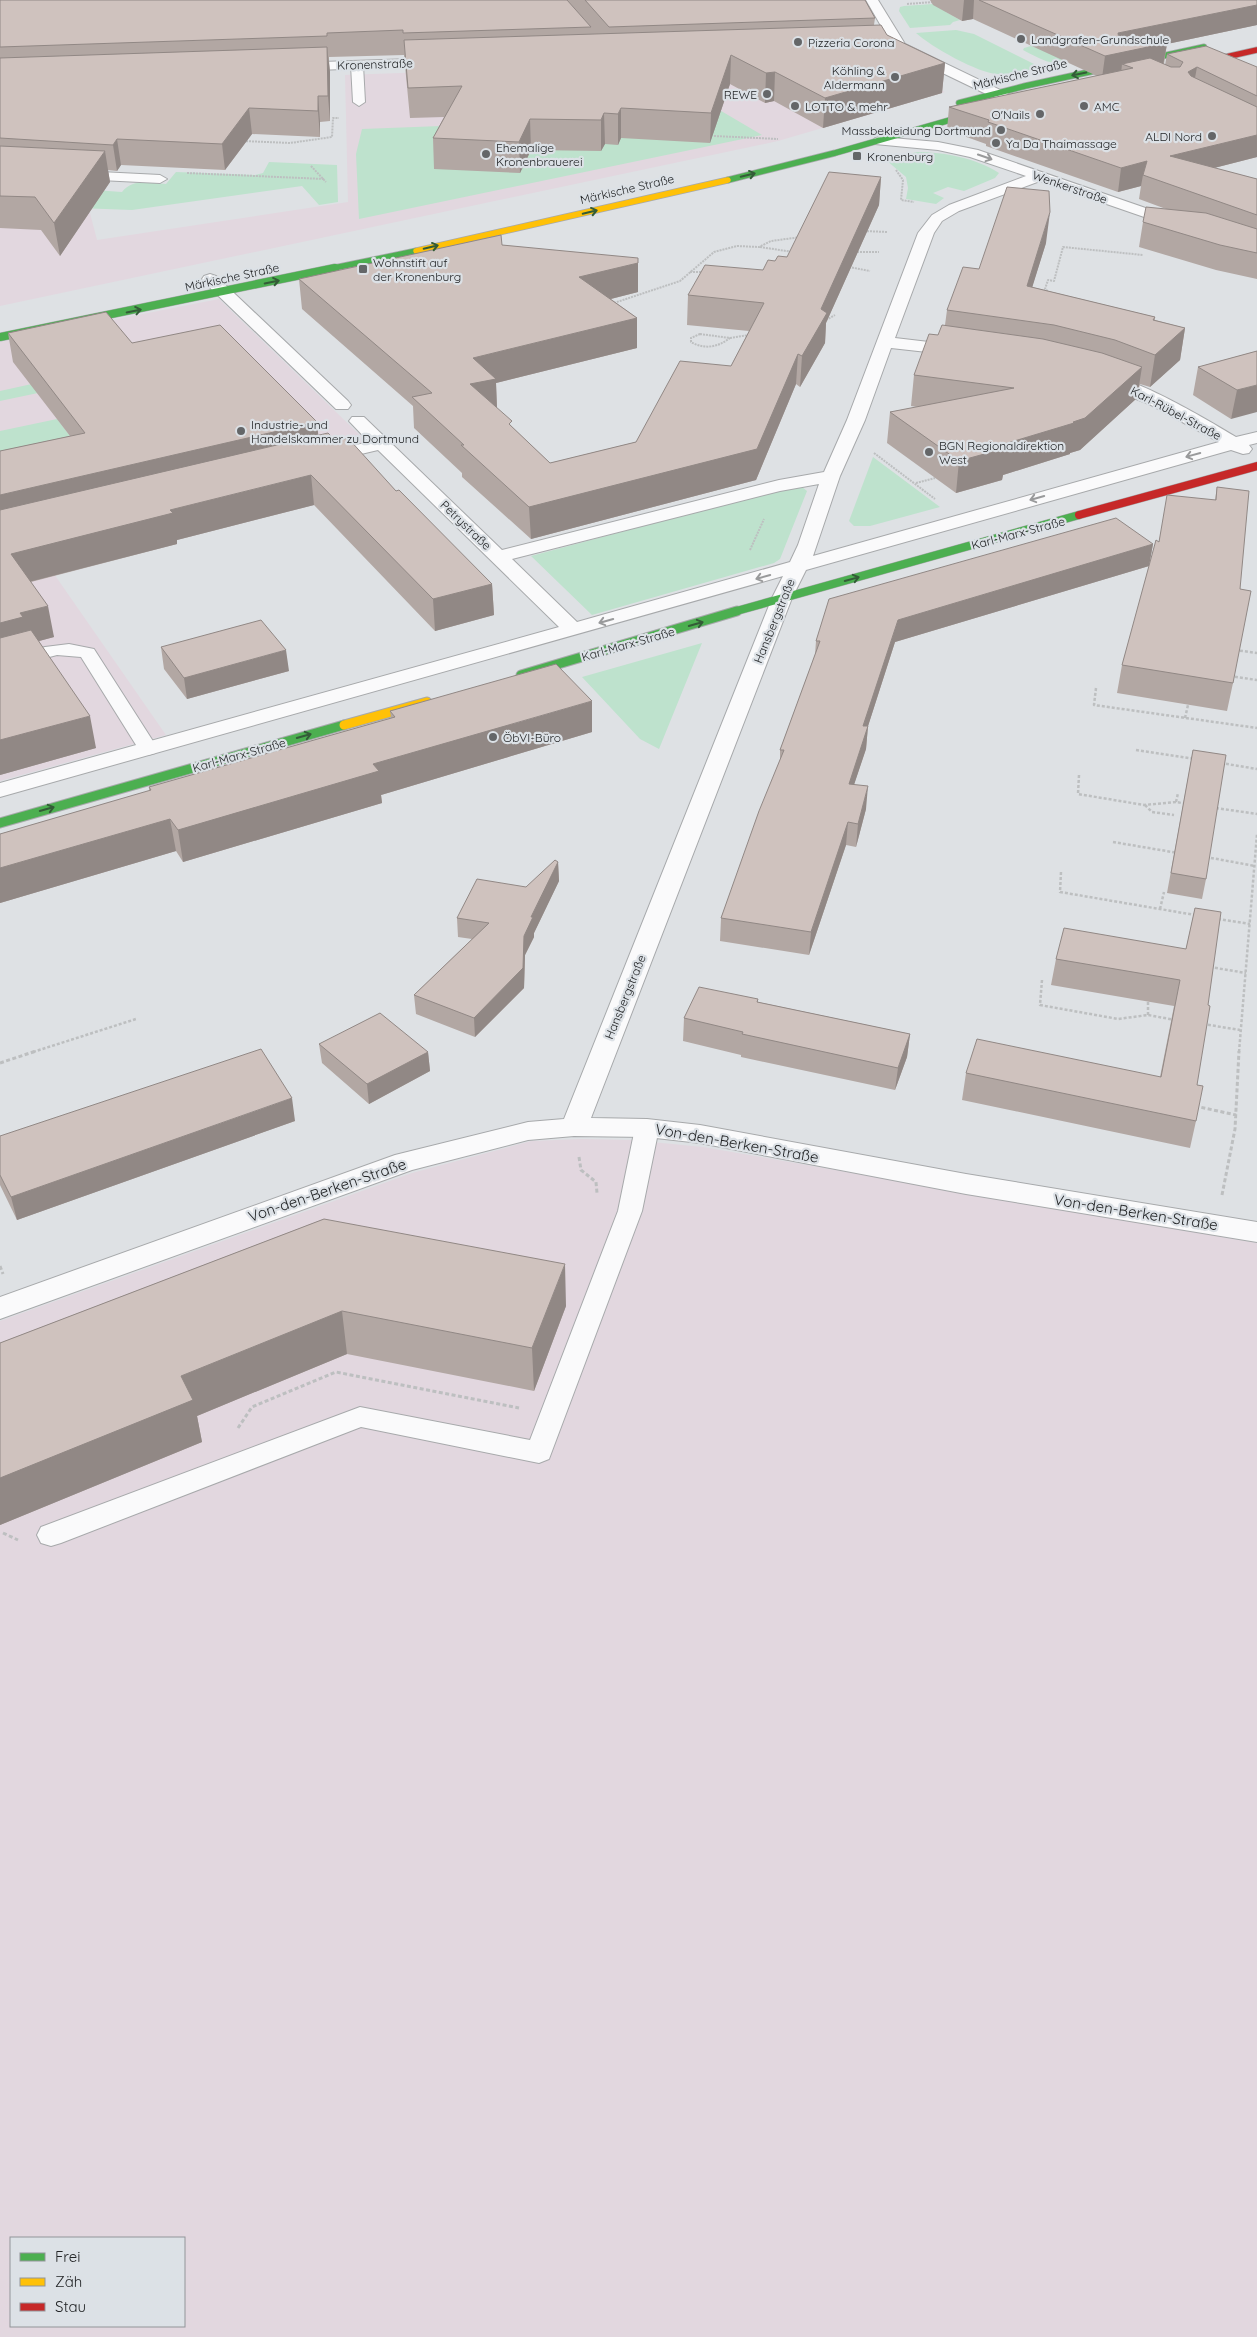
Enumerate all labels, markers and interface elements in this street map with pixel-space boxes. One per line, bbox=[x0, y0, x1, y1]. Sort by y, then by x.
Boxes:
place label: Landgrafen-Grundschule bbox=[1031, 32, 1169, 47]
marker: Landgrafen-Grundschule bbox=[1015, 33, 1027, 45]
place label: Pizzeria Corona bbox=[808, 35, 895, 50]
marker: Pizzeria Corona bbox=[792, 36, 804, 48]
street label: Kronenstraße bbox=[337, 55, 413, 73]
street label: Märkische Straße bbox=[972, 55, 1069, 93]
place label: Köhling & Aldermann bbox=[824, 63, 885, 92]
one-way arrow bbox=[1071, 70, 1087, 79]
marker: Köhling & Aldermann bbox=[889, 71, 901, 83]
place label: REWE bbox=[724, 87, 757, 102]
marker: REWE bbox=[761, 88, 773, 100]
place label: LOTTO & mehr bbox=[805, 99, 888, 114]
place label: AMC bbox=[1094, 99, 1120, 114]
marker: LOTTO & mehr bbox=[789, 100, 801, 112]
marker: AMC bbox=[1078, 100, 1090, 112]
place label: O'Nails bbox=[992, 107, 1030, 122]
marker: O'Nails bbox=[1034, 108, 1046, 120]
place label: Massbekleidung Dortmund bbox=[842, 123, 991, 138]
marker: Massbekleidung Dortmund bbox=[995, 124, 1007, 136]
place label: ALDI Nord bbox=[1145, 129, 1202, 144]
marker: ALDI Nord bbox=[1206, 130, 1218, 142]
place label: Ya Da Thaimassage bbox=[1006, 136, 1117, 151]
marker: Ya Da Thaimassage bbox=[990, 137, 1002, 149]
place label: Ehemalige Kronenbrauerei bbox=[496, 140, 582, 169]
marker: Ehemalige Kronenbrauerei bbox=[480, 148, 492, 160]
place label: Kronenburg bbox=[867, 149, 933, 164]
marker: Kronenburg bbox=[851, 150, 863, 162]
one-way arrow bbox=[977, 153, 992, 162]
street label: Wenkerstraße bbox=[1031, 167, 1110, 207]
one-way arrow bbox=[739, 170, 755, 179]
street label: Märkische Straße bbox=[578, 171, 676, 207]
one-way arrow bbox=[581, 206, 597, 216]
one-way arrow bbox=[423, 242, 439, 251]
place label: Wohnstift auf der Kronenburg bbox=[373, 255, 461, 284]
street label: Märkische Straße bbox=[183, 260, 281, 294]
marker: Wohnstift auf der Kronenburg bbox=[357, 263, 369, 275]
one-way arrow bbox=[264, 277, 280, 286]
one-way arrow bbox=[125, 305, 141, 315]
street label: Karl-Rübel-Straße bbox=[1128, 383, 1224, 443]
place label: Industrie- und Handelskammer zu Dortmund bbox=[251, 417, 419, 446]
marker: Industrie- und Handelskammer zu Dortmund bbox=[235, 425, 247, 437]
place label: BGN Regionaldirektion West bbox=[939, 438, 1064, 467]
marker: BGN Regionaldirektion West bbox=[923, 446, 935, 458]
one-way arrow bbox=[1186, 451, 1202, 460]
one-way arrow bbox=[1029, 494, 1045, 504]
street label: Petrystraße bbox=[438, 497, 495, 553]
street label: Karl-Marx-Straße bbox=[970, 513, 1067, 553]
one-way arrow bbox=[755, 573, 771, 582]
one-way arrow bbox=[844, 574, 860, 583]
street label: Hansbergstraße bbox=[750, 576, 798, 665]
one-way arrow bbox=[599, 617, 615, 626]
one-way arrow bbox=[687, 618, 703, 628]
street label: Karl-Marx-Straße bbox=[580, 623, 677, 664]
place label: ÖbVI-Büro bbox=[503, 730, 561, 745]
one-way arrow bbox=[296, 731, 312, 741]
marker: ÖbVI-Büro bbox=[487, 731, 499, 743]
street label: Karl-Marx-Straße bbox=[191, 734, 288, 775]
one-way arrow bbox=[38, 804, 54, 814]
street label: Hansbergstraße bbox=[601, 952, 649, 1041]
street label: Von-den-Berken-Straße bbox=[654, 1119, 820, 1167]
street label: Von-den-Berken-Straße bbox=[246, 1154, 408, 1226]
street label: Von-den-Berken-Straße bbox=[1053, 1190, 1219, 1234]
legend bbox=[10, 2237, 185, 2327]
text: Frei bbox=[55, 2247, 81, 2266]
text: Zäh bbox=[55, 2272, 82, 2291]
text: Stau bbox=[55, 2297, 86, 2316]

